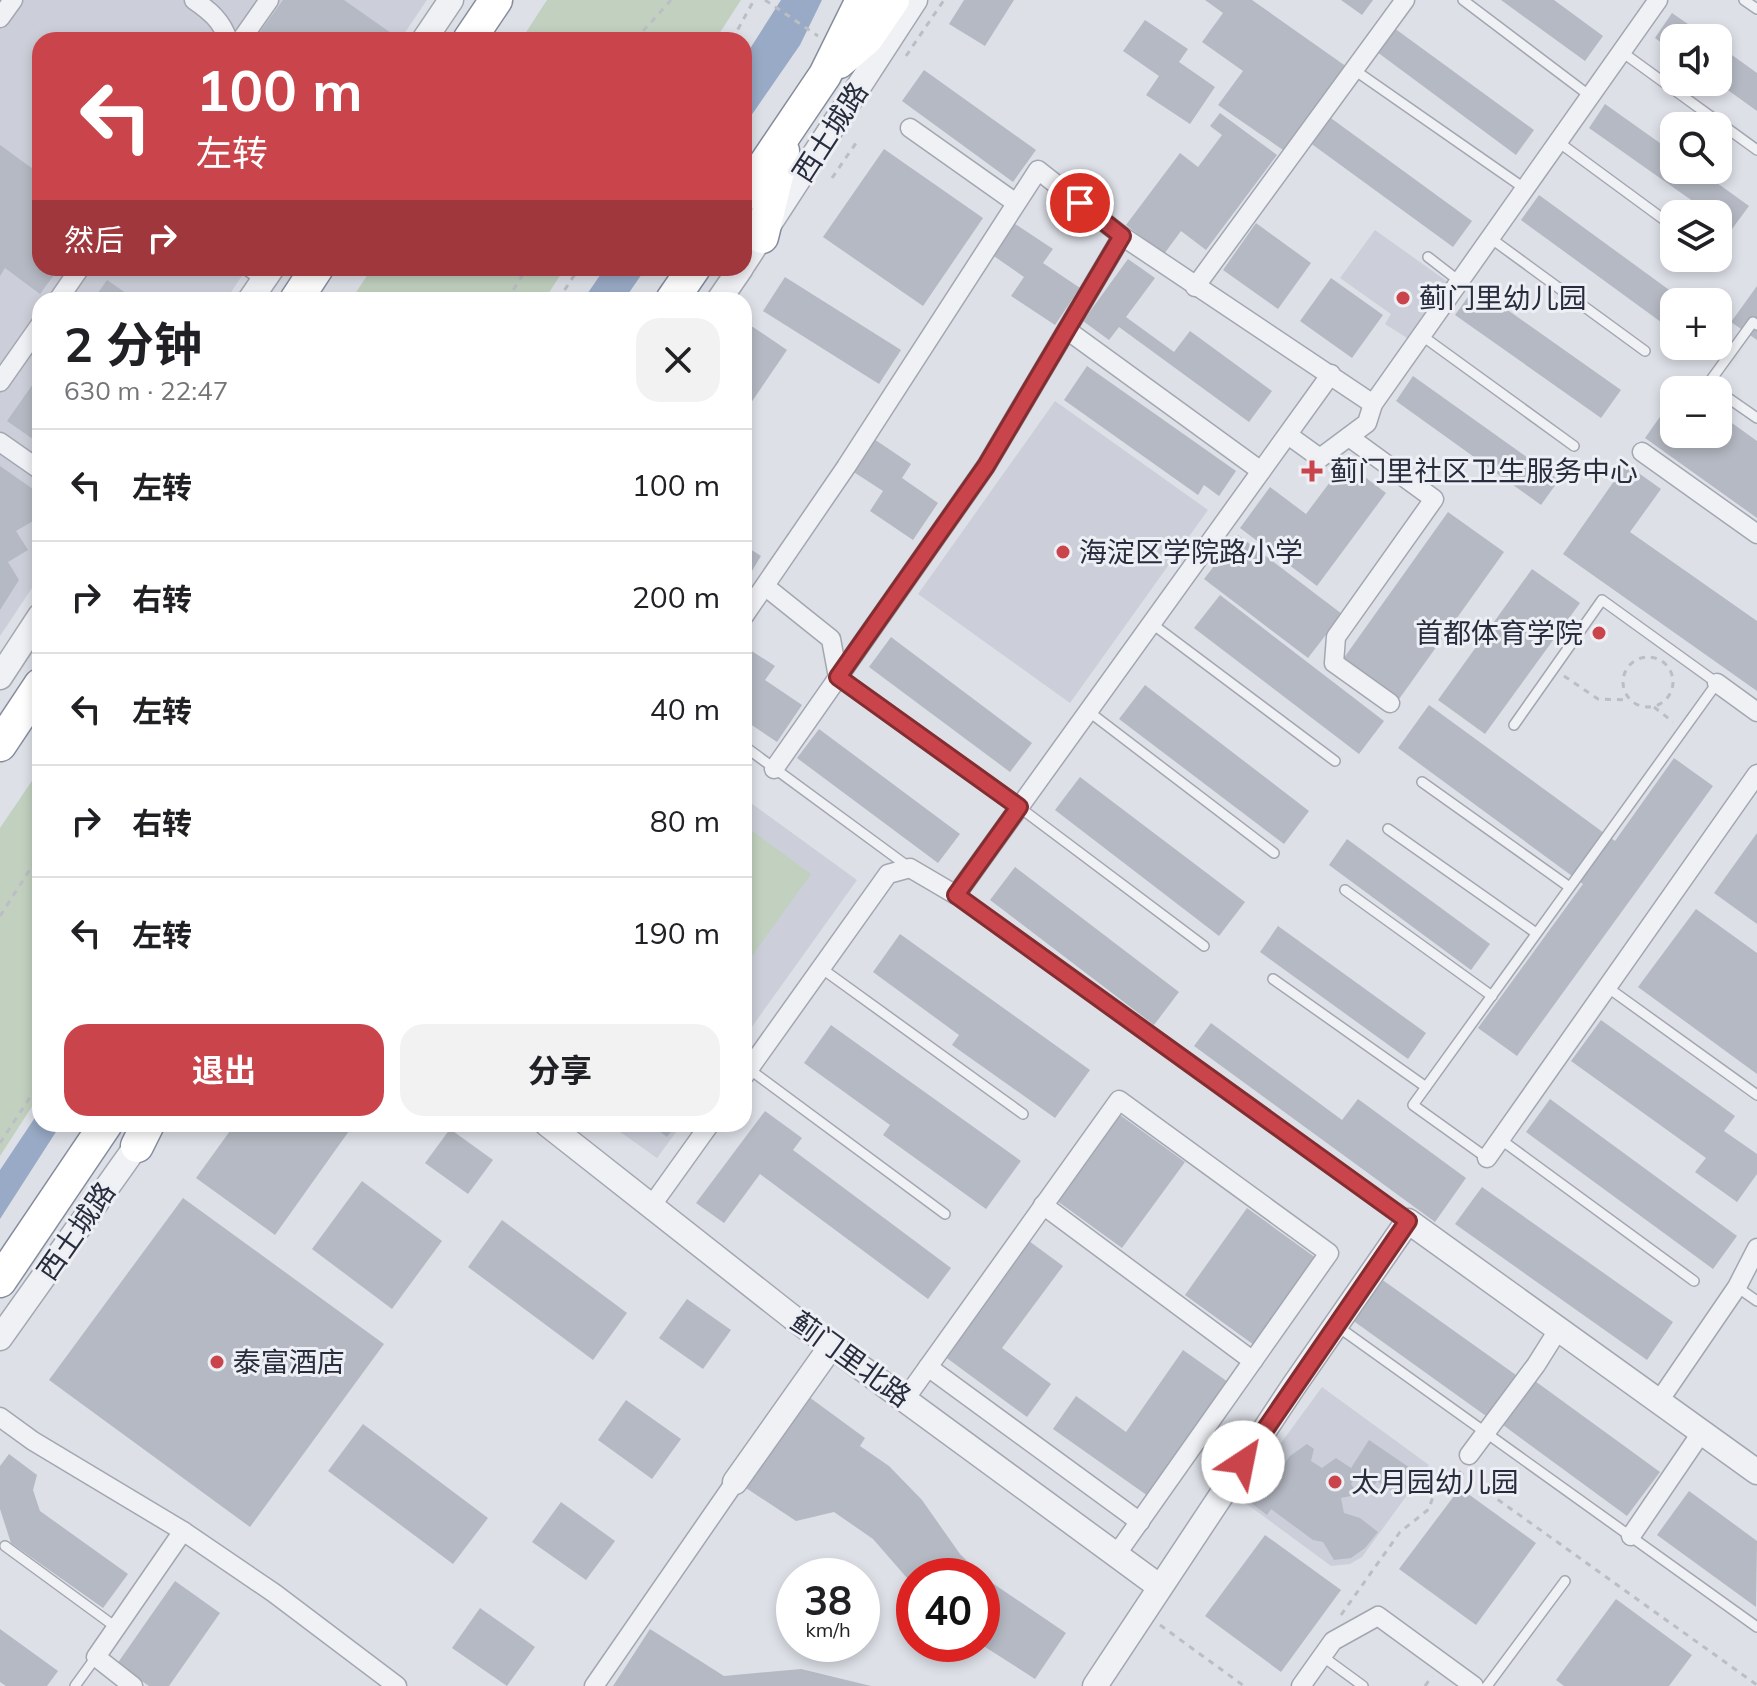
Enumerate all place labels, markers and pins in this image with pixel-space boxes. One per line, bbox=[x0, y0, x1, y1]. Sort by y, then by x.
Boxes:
pin bbox=[1046, 169, 1114, 237]
place label: 蓟门里幼儿园 bbox=[1419, 280, 1587, 315]
marker: 蓟门里幼儿园 bbox=[1394, 289, 1412, 307]
place label: 蓟门里社区卫生服务中心 bbox=[1330, 453, 1638, 488]
marker: 蓟门里社区卫生服务中心 bbox=[1301, 460, 1323, 482]
place label: 海淀区学院路小学 bbox=[1079, 534, 1303, 569]
marker: 海淀区学院路小学 bbox=[1054, 543, 1072, 561]
place label: 首都体育学院 bbox=[1415, 615, 1583, 650]
marker: 首都体育学院 bbox=[1590, 624, 1608, 642]
place label: 泰富酒店 bbox=[233, 1344, 345, 1379]
marker: 泰富酒店 bbox=[208, 1353, 226, 1371]
place label: 太月园幼儿园 bbox=[1351, 1464, 1519, 1499]
marker: 太月园幼儿园 bbox=[1326, 1473, 1344, 1491]

